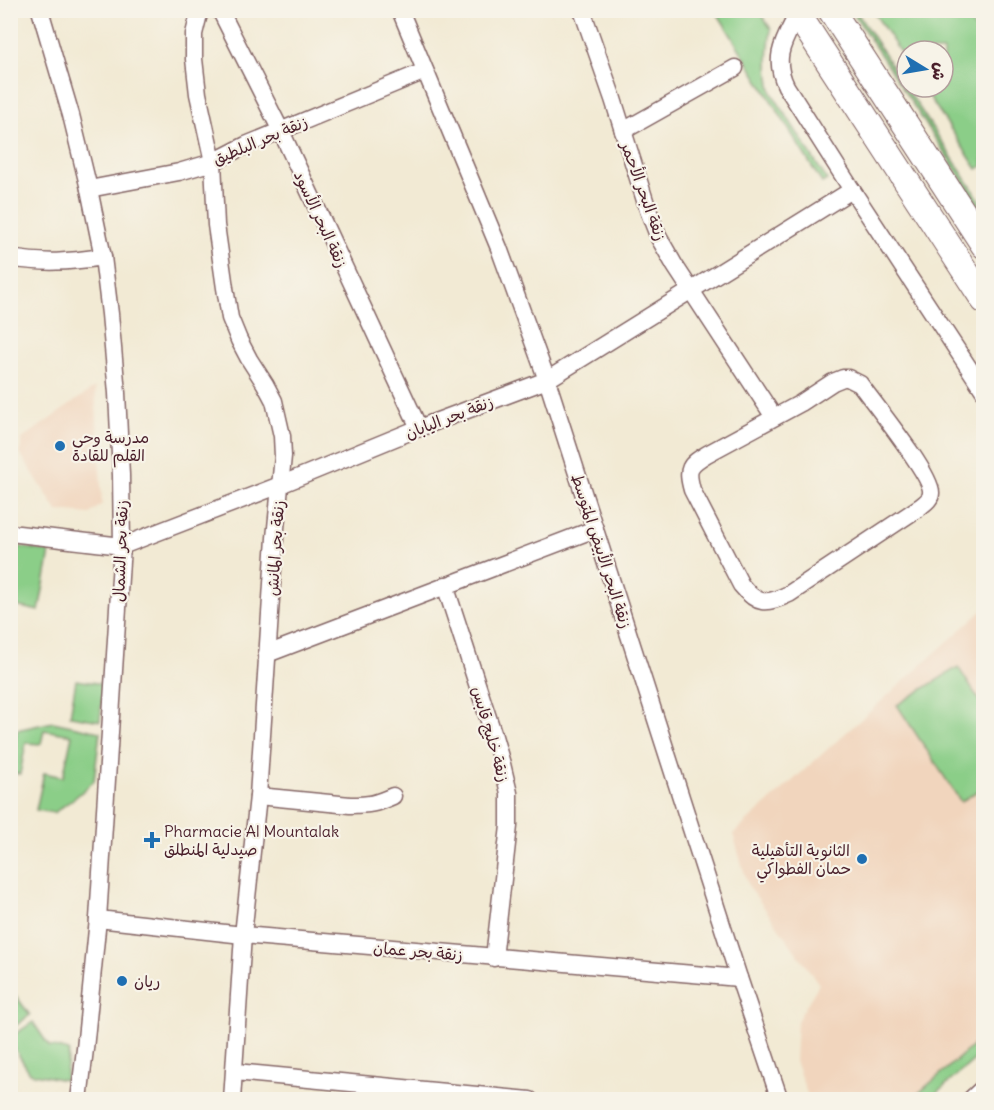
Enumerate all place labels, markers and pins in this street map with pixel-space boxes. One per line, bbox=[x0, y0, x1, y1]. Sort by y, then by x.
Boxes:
place label: مدرسة وحي القلم للقادة bbox=[72, 427, 149, 468]
marker: مدرسة وحي القلم للقادة bbox=[53, 439, 67, 453]
place label: Pharmacie Al Mountalak صيدلية المنطلق bbox=[164, 821, 339, 859]
marker: Pharmacie Al Mountalak صيدلية المنطلق bbox=[145, 833, 159, 847]
place label: الثانوية التأهيلية حمان الفطواكي bbox=[752, 840, 850, 883]
marker: الثانوية التأهيلية حمان الفطواكي bbox=[855, 852, 869, 866]
place label: ريان bbox=[134, 971, 160, 991]
marker: ريان bbox=[115, 974, 129, 988]

